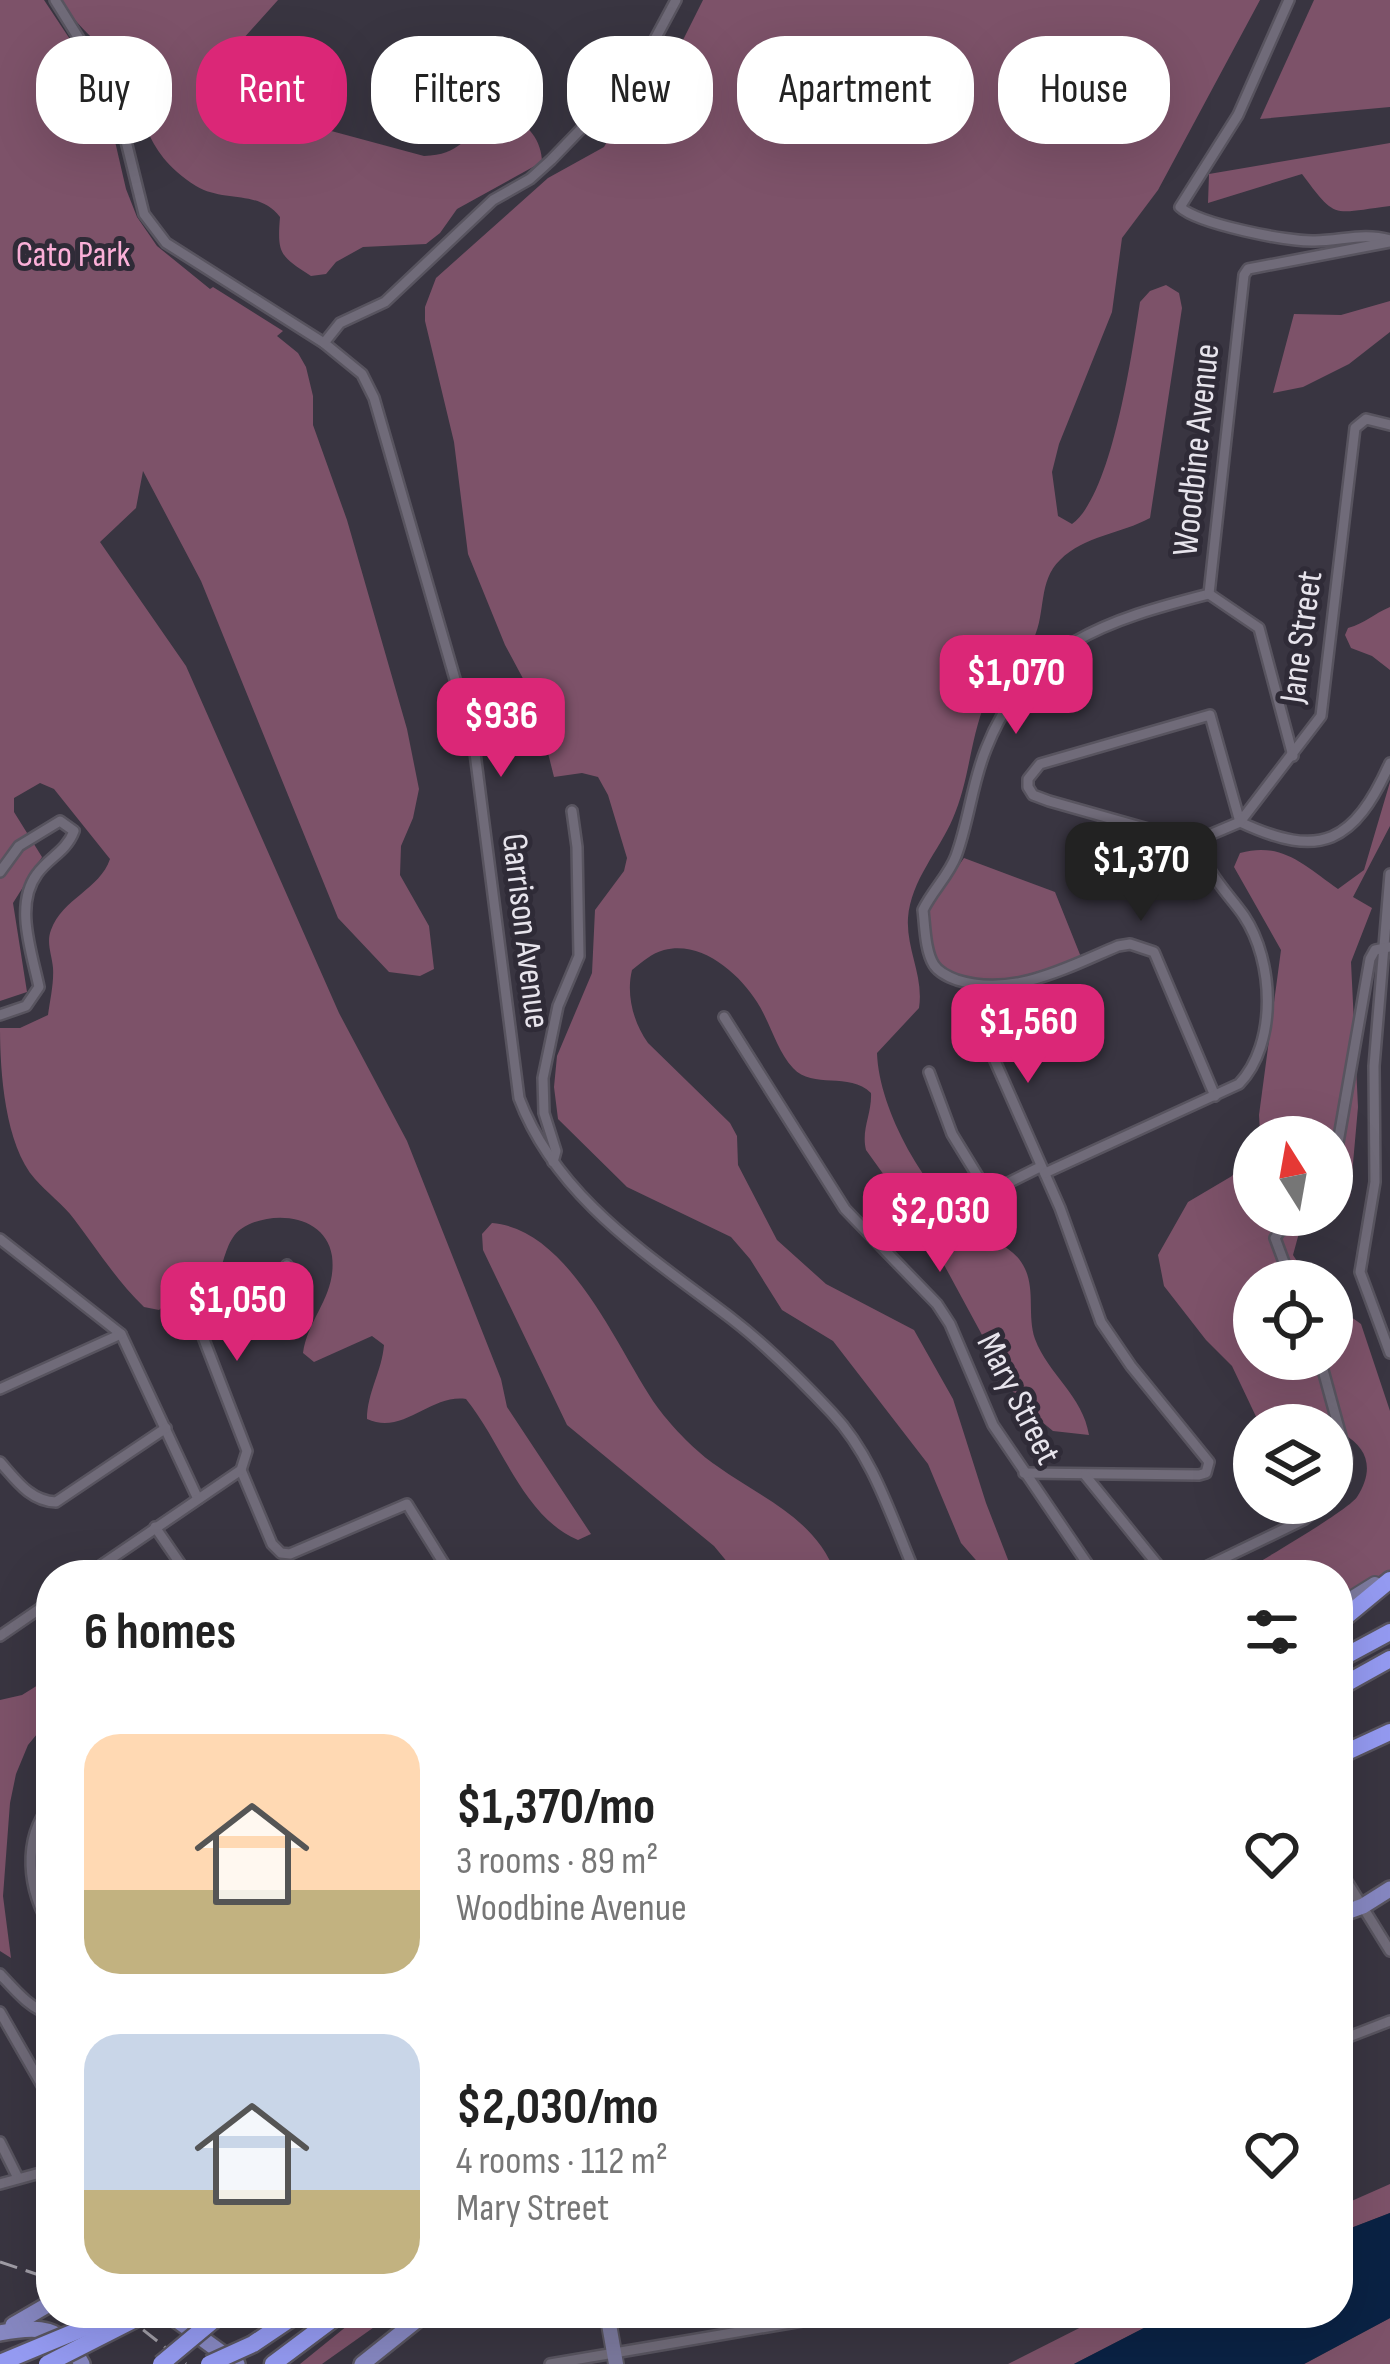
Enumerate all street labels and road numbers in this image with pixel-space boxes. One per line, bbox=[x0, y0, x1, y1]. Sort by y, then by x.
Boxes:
street label: Woodbine Avenue bbox=[1164, 342, 1230, 558]
street label: Jane Street bbox=[1271, 568, 1333, 707]
street label: Garrison Avenue bbox=[492, 831, 558, 1031]
street label: Mary Street bbox=[967, 1326, 1069, 1472]

